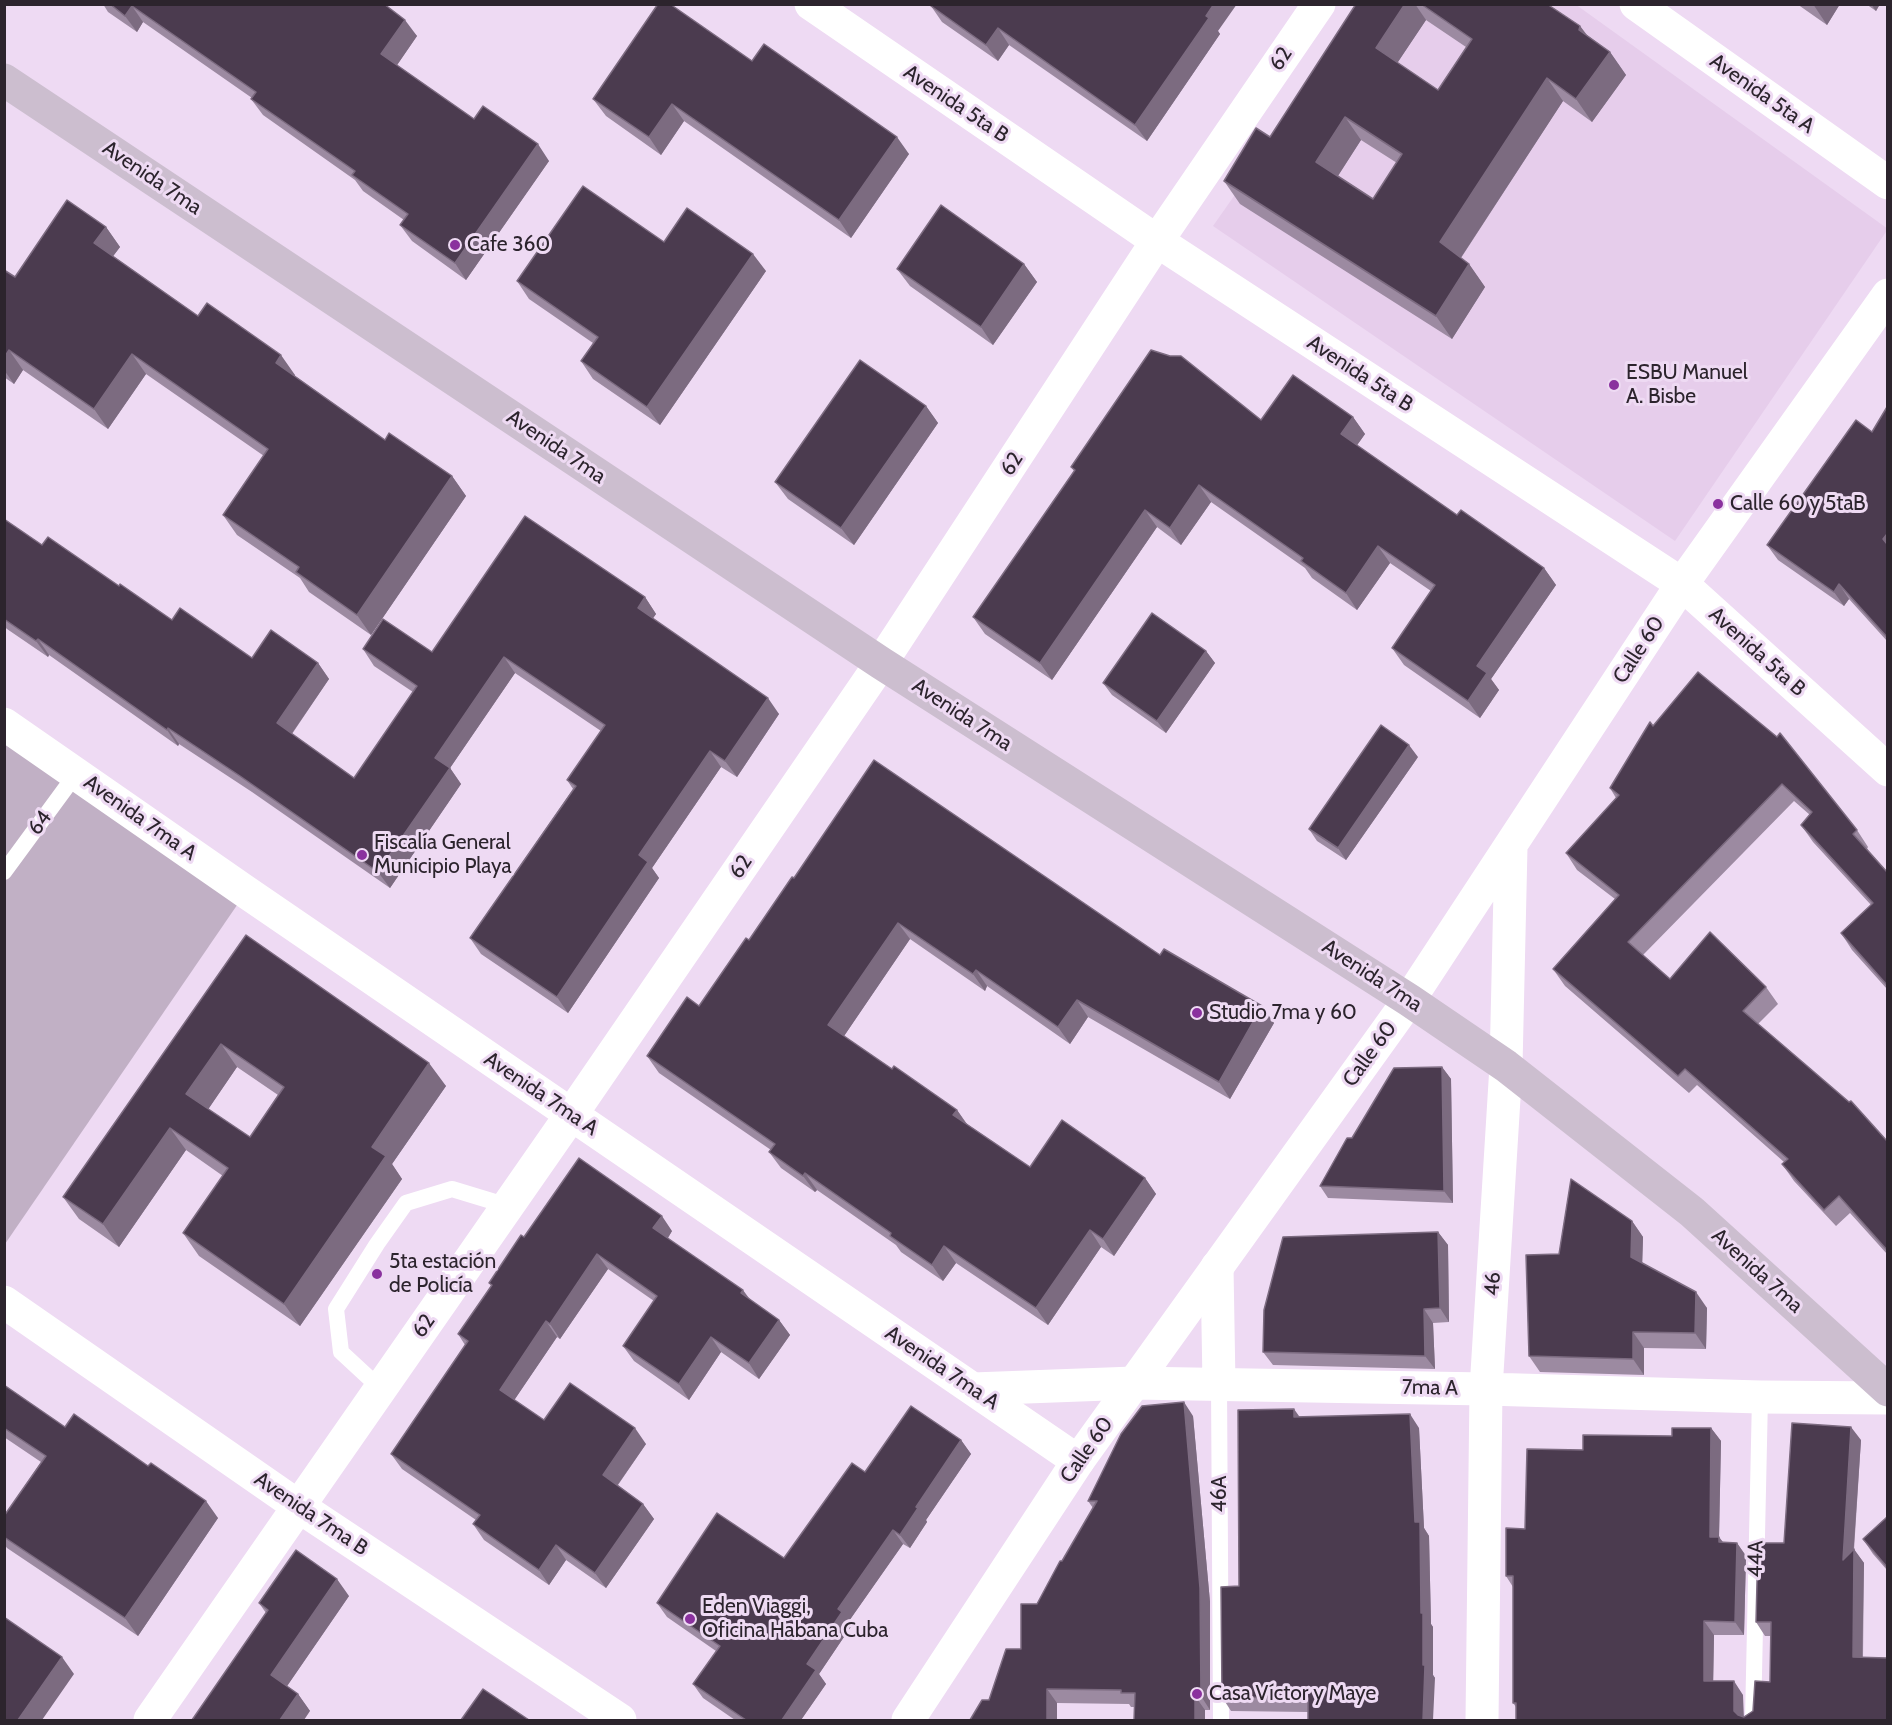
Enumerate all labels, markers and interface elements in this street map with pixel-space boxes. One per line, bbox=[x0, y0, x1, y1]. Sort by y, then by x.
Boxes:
street label: 62 bbox=[1264, 42, 1298, 76]
street label: Avenida 5ta A bbox=[1705, 49, 1819, 139]
street label: Avenida 5ta B bbox=[899, 60, 1013, 148]
street label: Avenida 7ma bbox=[98, 136, 206, 220]
place label: Cafe 360 bbox=[467, 232, 550, 258]
marker: Cafe 360 bbox=[448, 238, 462, 252]
street label: Avenida 5ta B bbox=[1302, 330, 1418, 418]
place label: ESBU Manuel A. Bisbe bbox=[1626, 360, 1748, 410]
marker: ESBU Manuel A. Bisbe bbox=[1607, 378, 1621, 392]
street label: Avenida 7ma bbox=[502, 405, 610, 489]
street label: 62 bbox=[995, 448, 1029, 480]
place label: Calle 60 y 5taB bbox=[1730, 491, 1866, 517]
marker: Calle 60 y 5taB bbox=[1711, 497, 1725, 511]
street label: Avenida 5ta B bbox=[1703, 602, 1811, 702]
street label: Calle 60 bbox=[1608, 612, 1670, 688]
street label: Avenida 7ma bbox=[907, 673, 1017, 757]
street label: Avenida 7ma A bbox=[79, 770, 201, 866]
street label: 64 bbox=[23, 806, 57, 840]
place label: Fiscalía General Municipio Playa bbox=[374, 830, 511, 880]
marker: Fiscalía General Municipio Playa bbox=[355, 848, 369, 862]
street label: 62 bbox=[724, 850, 758, 884]
street label: Avenida 7ma bbox=[1317, 934, 1427, 1018]
place label: Studio 7ma y 60 bbox=[1209, 1000, 1357, 1026]
marker: Studio 7ma y 60 bbox=[1190, 1006, 1204, 1020]
street label: Calle 60 bbox=[1338, 1016, 1402, 1092]
street label: Avenida 7ma A bbox=[479, 1047, 603, 1141]
street label: Avenida 7ma bbox=[1706, 1223, 1808, 1319]
place label: 5ta estación de Policía bbox=[389, 1249, 496, 1299]
marker: 5ta estación de Policía bbox=[370, 1267, 384, 1281]
street label: 46 bbox=[1480, 1271, 1506, 1297]
street label: 62 bbox=[407, 1309, 441, 1343]
street label: Avenida 7ma A bbox=[880, 1321, 1004, 1415]
street label: 7ma A bbox=[1402, 1375, 1458, 1401]
street label: Calle 60 bbox=[1055, 1412, 1119, 1488]
street label: Avenida 7ma B bbox=[249, 1467, 373, 1561]
street label: 46A bbox=[1207, 1475, 1233, 1513]
street label: 44A bbox=[1743, 1540, 1769, 1578]
place label: Eden Viaggi, Oficina Habana Cuba bbox=[702, 1594, 888, 1644]
marker: Eden Viaggi, Oficina Habana Cuba bbox=[683, 1612, 697, 1626]
place label: Casa Víctor y Maye bbox=[1209, 1681, 1376, 1707]
marker: Casa Víctor y Maye bbox=[1190, 1687, 1204, 1701]

